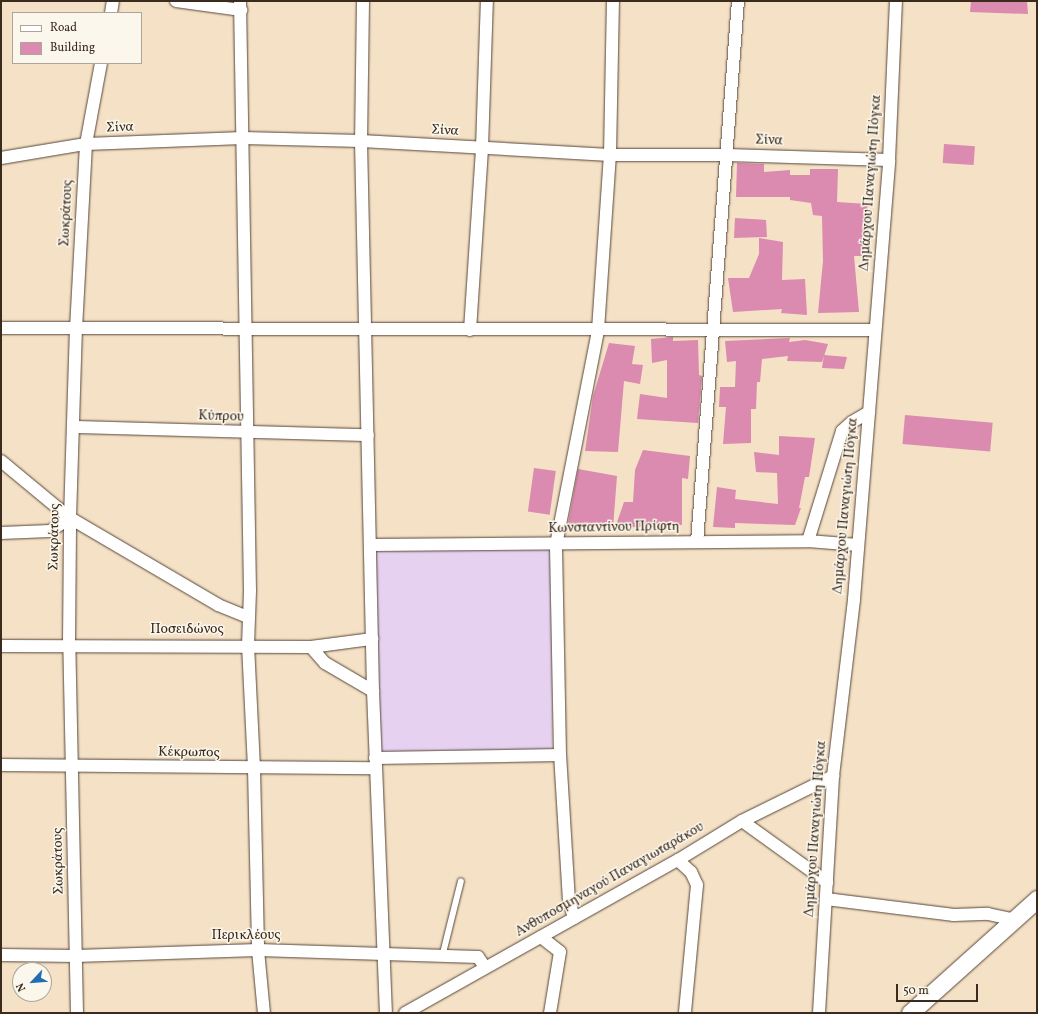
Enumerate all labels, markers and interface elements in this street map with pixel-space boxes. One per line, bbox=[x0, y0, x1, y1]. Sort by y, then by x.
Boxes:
legend bbox=[12, 12, 142, 64]
text: Road bbox=[50, 20, 77, 36]
text: Building bbox=[50, 40, 95, 56]
street label: Δημάρχου Παναγιώτη Πόγκα bbox=[856, 94, 886, 272]
street label: Σίνα bbox=[106, 119, 134, 137]
street label: Σίνα bbox=[431, 122, 459, 140]
street label: Σίνα bbox=[755, 132, 783, 150]
street label: Σωκράτους bbox=[57, 179, 77, 247]
street label: Κύπρου bbox=[198, 408, 244, 426]
street label: Δημάρχου Παναγιώτη Πόγκα bbox=[830, 417, 862, 595]
street label: Σωκράτους bbox=[46, 503, 64, 571]
street label: Κωνσταντίνου Πρίφτη bbox=[548, 518, 680, 538]
street label: Ποσειδώνος bbox=[150, 622, 224, 638]
street label: Δημάρχου Παναγιώτη Πόγκα bbox=[801, 740, 831, 918]
street label: Κέκρωπος bbox=[158, 744, 220, 762]
street label: Ανθυποσμηναγού Παναγιωταράκου bbox=[513, 819, 707, 941]
street label: Σωκράτους bbox=[50, 827, 68, 895]
street label: Περικλέους bbox=[211, 928, 281, 944]
north arrow bbox=[12, 962, 52, 1002]
scale bar bbox=[898, 976, 980, 1002]
text: N bbox=[13, 980, 30, 994]
text: 50 m bbox=[903, 983, 929, 999]

